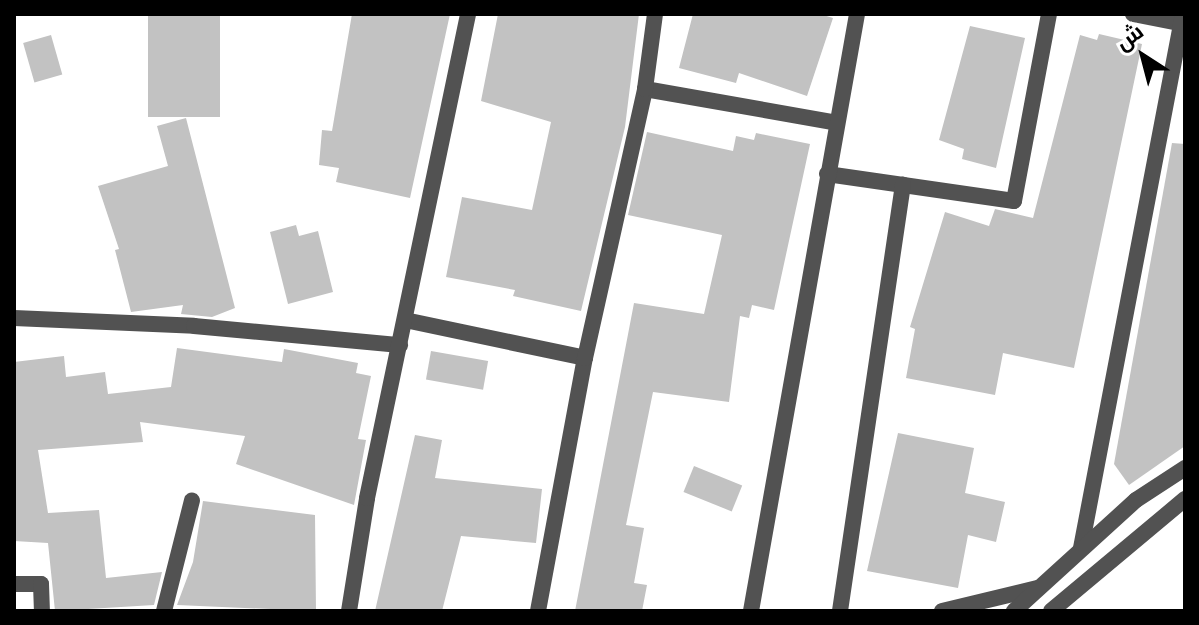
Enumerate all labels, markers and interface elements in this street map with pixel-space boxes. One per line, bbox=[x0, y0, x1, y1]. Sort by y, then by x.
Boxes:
north arrow bbox=[1103, 16, 1183, 96]
text: ش bbox=[1109, 17, 1149, 56]

